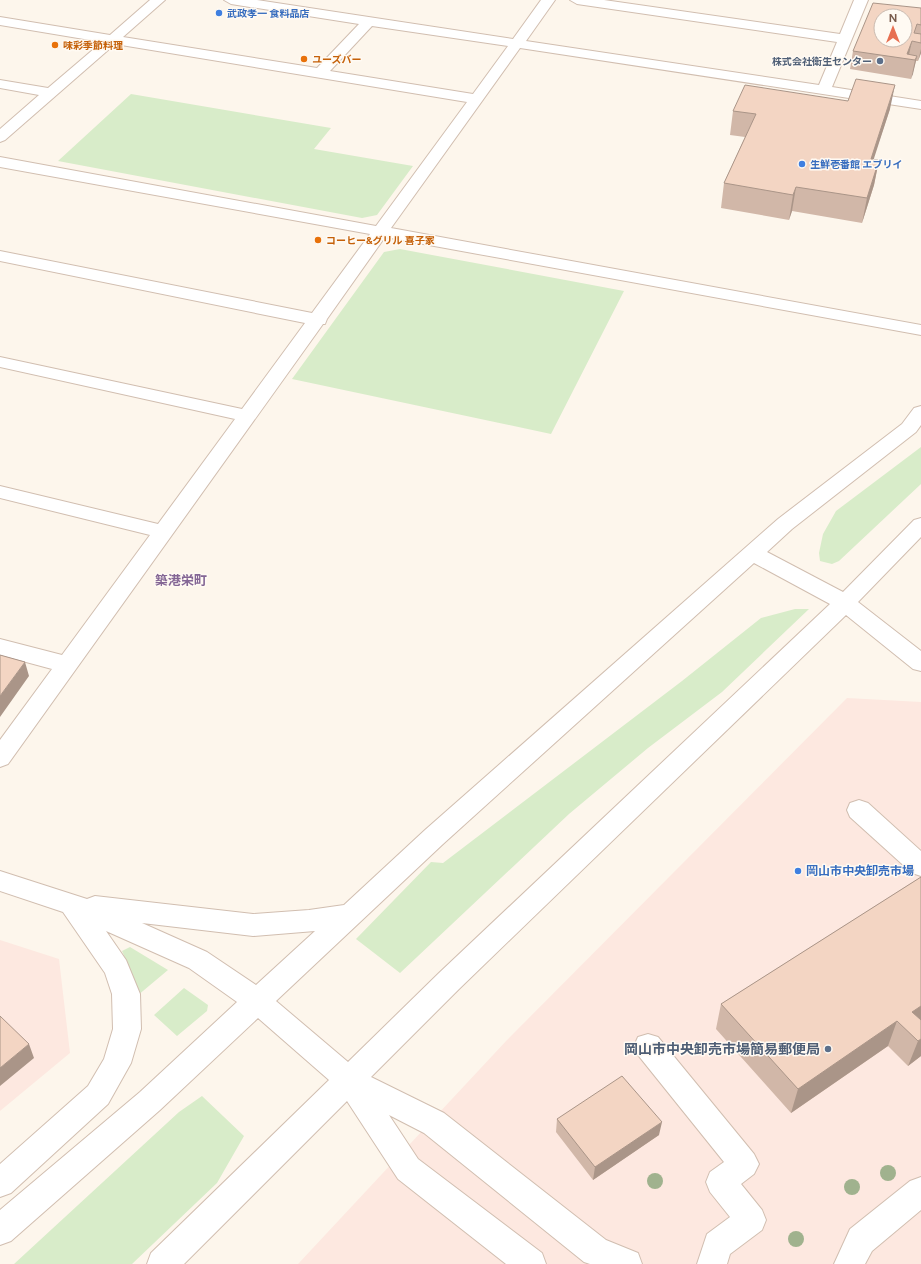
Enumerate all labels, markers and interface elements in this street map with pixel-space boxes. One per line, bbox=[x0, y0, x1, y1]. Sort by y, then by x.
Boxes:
place label: 武政孝一 食料品店 bbox=[227, 7, 309, 20]
marker: 武政孝一 食料品店 bbox=[214, 8, 224, 18]
north arrow bbox=[873, 8, 913, 48]
text: N bbox=[889, 12, 897, 25]
place label: 味彩季節料理 bbox=[63, 39, 123, 52]
marker: 味彩季節料理 bbox=[50, 40, 60, 50]
place label: ユーズバー bbox=[312, 53, 362, 66]
marker: ユーズバー bbox=[299, 54, 309, 64]
place label: 株式会社衛生センター bbox=[772, 55, 872, 68]
marker: 株式会社衛生センター bbox=[875, 56, 885, 66]
place label: 生鮮壱番館 エブリイ bbox=[810, 158, 902, 171]
marker: 生鮮壱番館 エブリイ bbox=[797, 159, 807, 169]
place label: コーヒー&グリル 喜子家 bbox=[326, 234, 435, 247]
marker: コーヒー&グリル 喜子家 bbox=[313, 235, 323, 245]
district label: 築港栄町 bbox=[155, 573, 207, 588]
place label: 岡山市中央卸売市場 bbox=[806, 864, 914, 878]
marker: 岡山市中央卸売市場 bbox=[793, 866, 803, 876]
place label: 岡山市中央卸売市場簡易郵便局 bbox=[624, 1041, 820, 1058]
marker: 岡山市中央卸売市場簡易郵便局 bbox=[823, 1044, 833, 1054]

